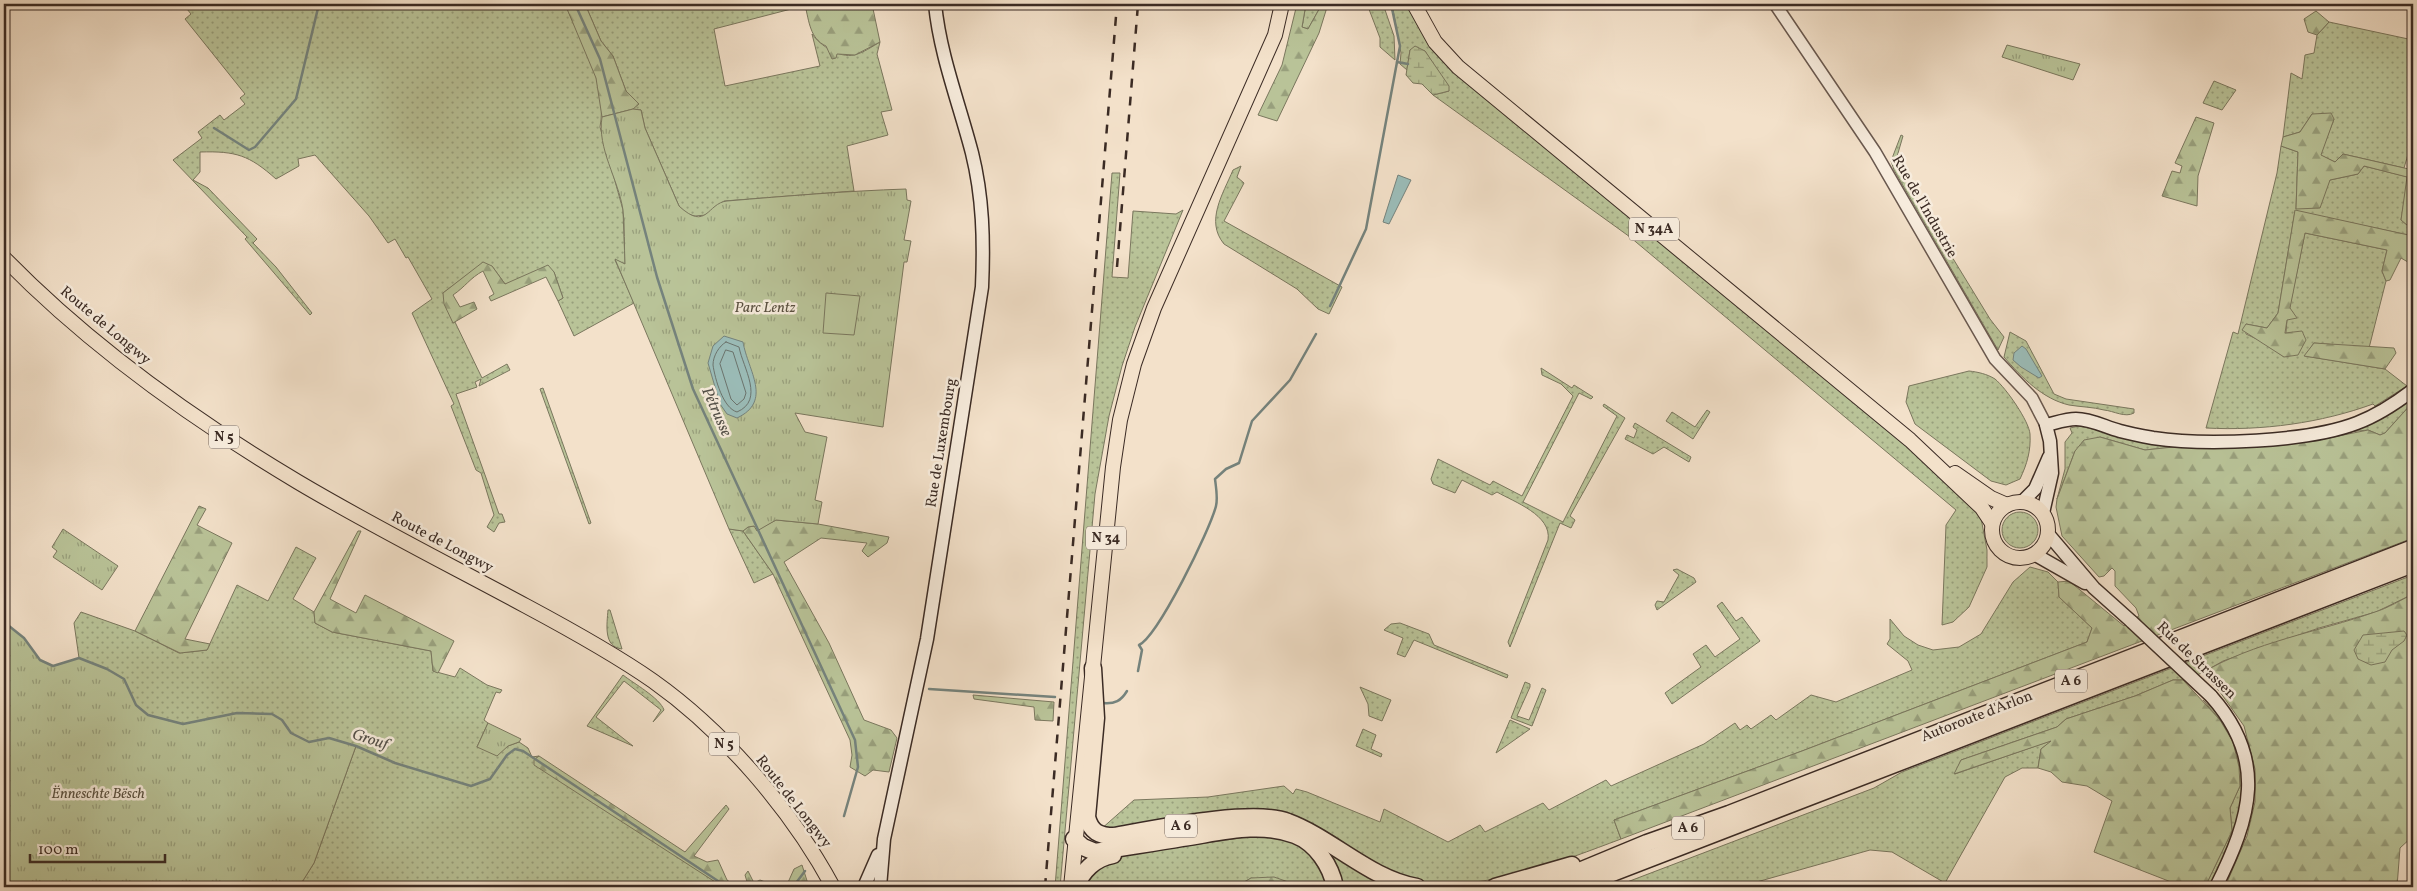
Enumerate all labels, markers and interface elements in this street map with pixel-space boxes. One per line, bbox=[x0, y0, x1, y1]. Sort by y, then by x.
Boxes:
street label: Rue de l'Industrie bbox=[1886, 152, 1962, 262]
road number: N 34A bbox=[1629, 218, 1679, 240]
street label: Route de Longwy bbox=[55, 282, 155, 370]
park label: Parc Lentz bbox=[734, 298, 796, 319]
street label: Rue de Luxembourg bbox=[921, 376, 963, 509]
water label: Pétrusse bbox=[695, 384, 737, 440]
road number: N 5 bbox=[209, 426, 239, 448]
street label: Route de Longwy bbox=[387, 507, 497, 579]
road number: N 34 bbox=[1086, 526, 1126, 550]
street label: Rue de Strassen bbox=[2151, 617, 2241, 705]
road number: A 6 bbox=[2055, 669, 2087, 692]
street label: Autoroute d'Arlon bbox=[1918, 686, 2036, 748]
water label: Grouf bbox=[349, 724, 394, 757]
road number: N 5 bbox=[709, 732, 739, 756]
street label: Route de Longwy bbox=[750, 751, 836, 853]
park label: Ënneschte Bësch bbox=[51, 784, 145, 805]
road number: A 6 bbox=[1165, 814, 1197, 838]
road number: A 6 bbox=[1672, 816, 1704, 840]
scale bar bbox=[30, 831, 165, 863]
text: 100 m bbox=[38, 840, 78, 861]

